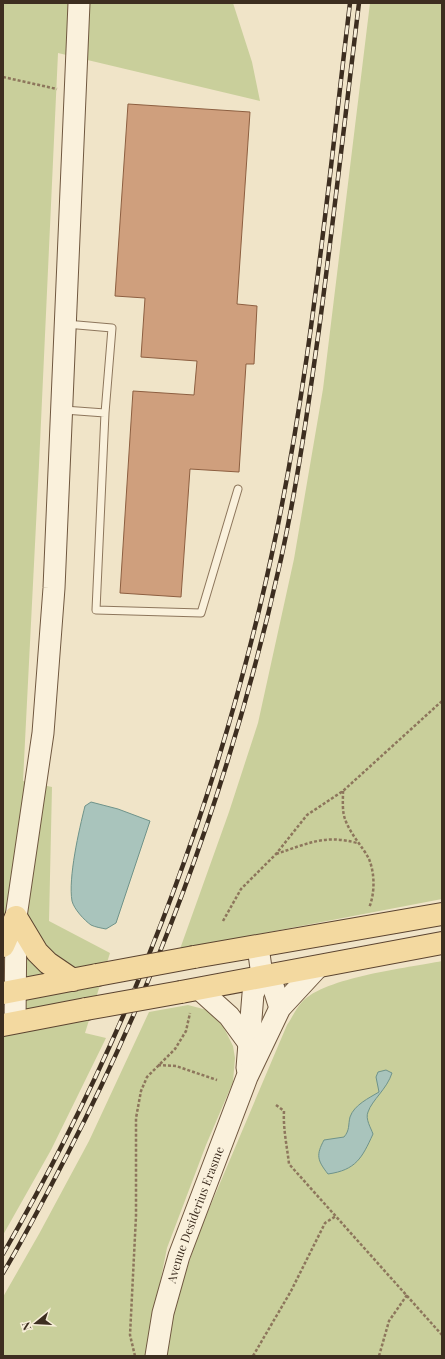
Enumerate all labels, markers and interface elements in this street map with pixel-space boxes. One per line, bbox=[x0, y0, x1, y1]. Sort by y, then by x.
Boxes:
street label: Avenue Desiderius Erasme bbox=[163, 1144, 227, 1286]
north arrow bbox=[16, 1303, 56, 1343]
text: N bbox=[18, 1320, 34, 1332]

